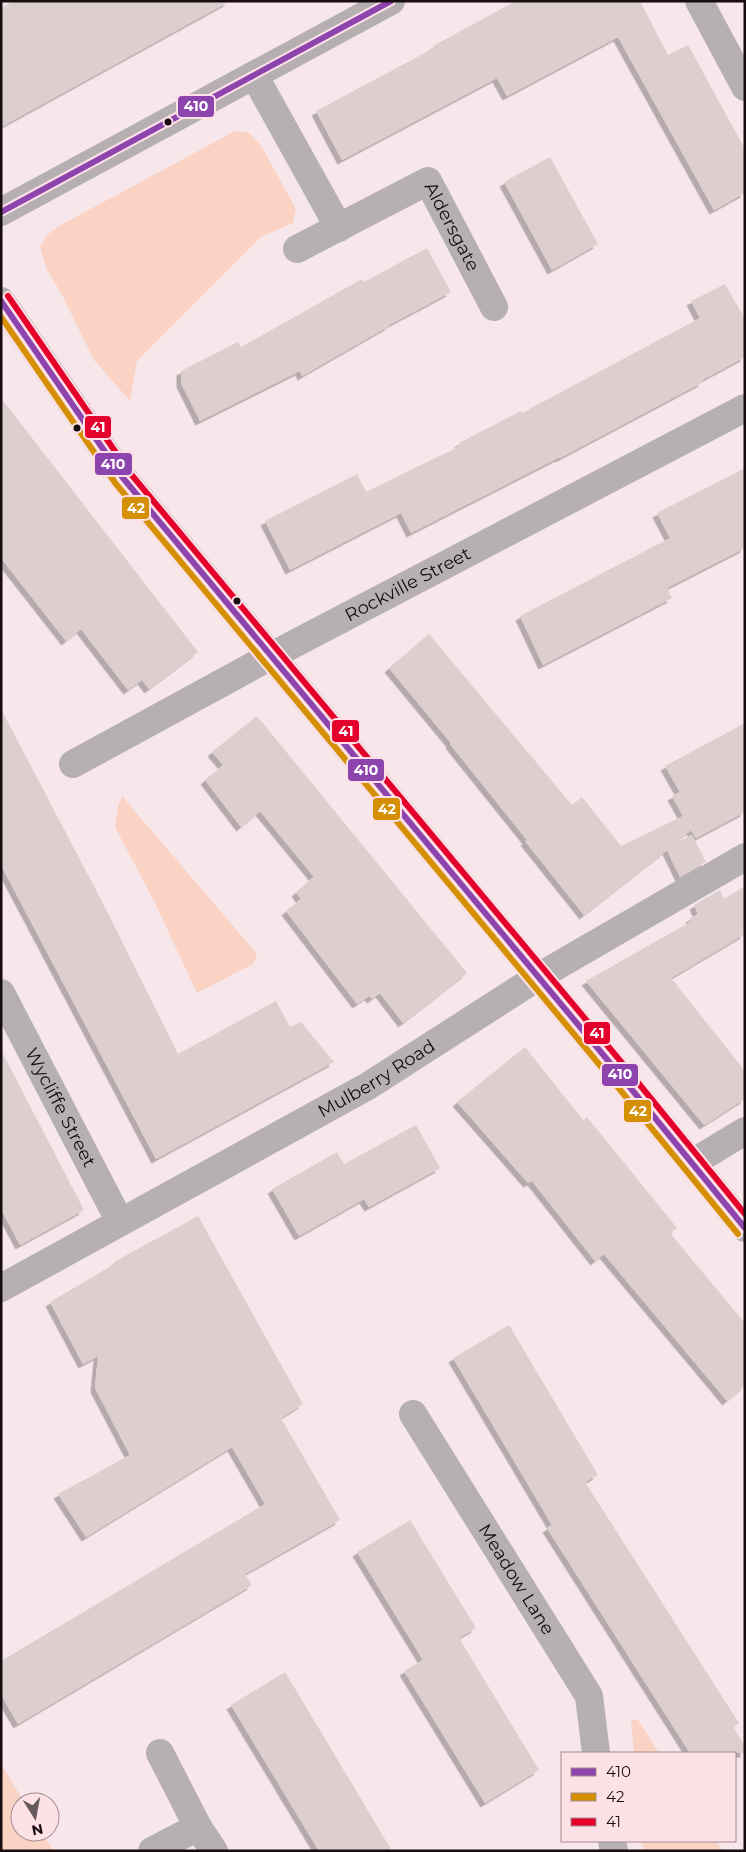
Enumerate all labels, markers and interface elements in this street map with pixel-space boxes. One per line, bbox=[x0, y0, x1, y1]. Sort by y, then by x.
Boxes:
line badge: 410 bbox=[177, 95, 215, 118]
text: 410 bbox=[184, 97, 208, 115]
unlabelled marker bbox=[163, 117, 173, 127]
street label: Aldersgate bbox=[419, 178, 484, 275]
line badge: 41 bbox=[84, 415, 112, 439]
text: 41 bbox=[91, 418, 105, 436]
unlabelled marker bbox=[72, 423, 82, 433]
line badge: 410 bbox=[94, 452, 133, 476]
text: 410 bbox=[101, 455, 125, 473]
line badge: 42 bbox=[121, 496, 150, 520]
text: 42 bbox=[127, 499, 145, 517]
street label: Rockville Street bbox=[341, 542, 475, 626]
unlabelled marker bbox=[232, 596, 242, 606]
line badge: 41 bbox=[331, 719, 360, 743]
text: 41 bbox=[339, 722, 353, 740]
line badge: 410 bbox=[347, 758, 385, 782]
text: 410 bbox=[354, 761, 378, 779]
line badge: 42 bbox=[372, 797, 401, 821]
text: 42 bbox=[378, 800, 396, 818]
line badge: 41 bbox=[583, 1021, 611, 1045]
text: 41 bbox=[590, 1024, 604, 1042]
street label: Mulberry Road bbox=[314, 1035, 439, 1122]
street label: Wycliffe Street bbox=[20, 1044, 101, 1171]
line badge: 410 bbox=[601, 1063, 639, 1087]
text: 410 bbox=[608, 1065, 632, 1083]
line badge: 42 bbox=[623, 1099, 652, 1123]
text: 42 bbox=[629, 1102, 647, 1120]
street label: Meadow Lane bbox=[473, 1520, 559, 1639]
legend bbox=[561, 1752, 736, 1842]
text: 410 bbox=[606, 1762, 631, 1781]
text: 42 bbox=[606, 1787, 624, 1806]
north arrow bbox=[10, 1792, 60, 1842]
text: 41 bbox=[606, 1812, 621, 1831]
text: N bbox=[30, 1820, 45, 1840]

